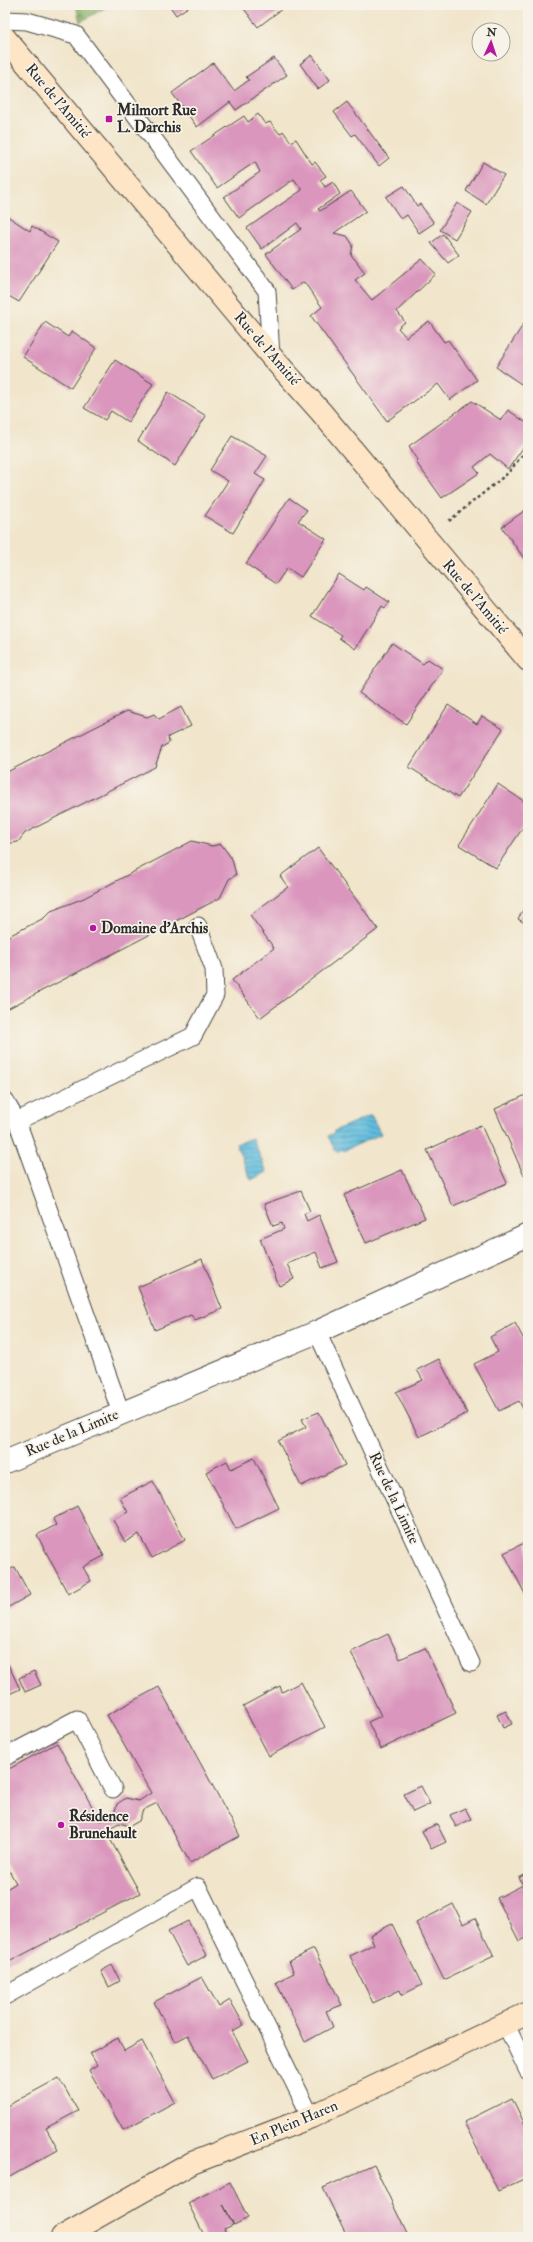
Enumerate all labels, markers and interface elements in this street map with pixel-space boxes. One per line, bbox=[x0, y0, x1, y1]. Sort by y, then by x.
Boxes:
north arrow bbox=[471, 22, 511, 62]
text: N bbox=[485, 26, 498, 39]
street label: Rue de l'Amitié bbox=[21, 60, 95, 143]
place label: Milmort Rue L. Darchis bbox=[116, 101, 197, 137]
marker: Milmort Rue L. Darchis bbox=[104, 114, 114, 124]
street label: Rue de l'Amitié bbox=[230, 308, 305, 390]
street label: Rue de l'Amitié bbox=[438, 556, 512, 639]
place label: Domaine d'Archis bbox=[101, 919, 208, 938]
marker: Domaine d'Archis bbox=[88, 923, 98, 933]
street label: Rue de la Limite bbox=[23, 1405, 121, 1461]
street label: Rue de la Limite bbox=[364, 1449, 424, 1547]
place label: Résidence Brunehault bbox=[69, 1807, 137, 1843]
marker: Résidence Brunehault bbox=[56, 1820, 66, 1830]
street label: En Plein Haren bbox=[247, 2096, 341, 2150]

